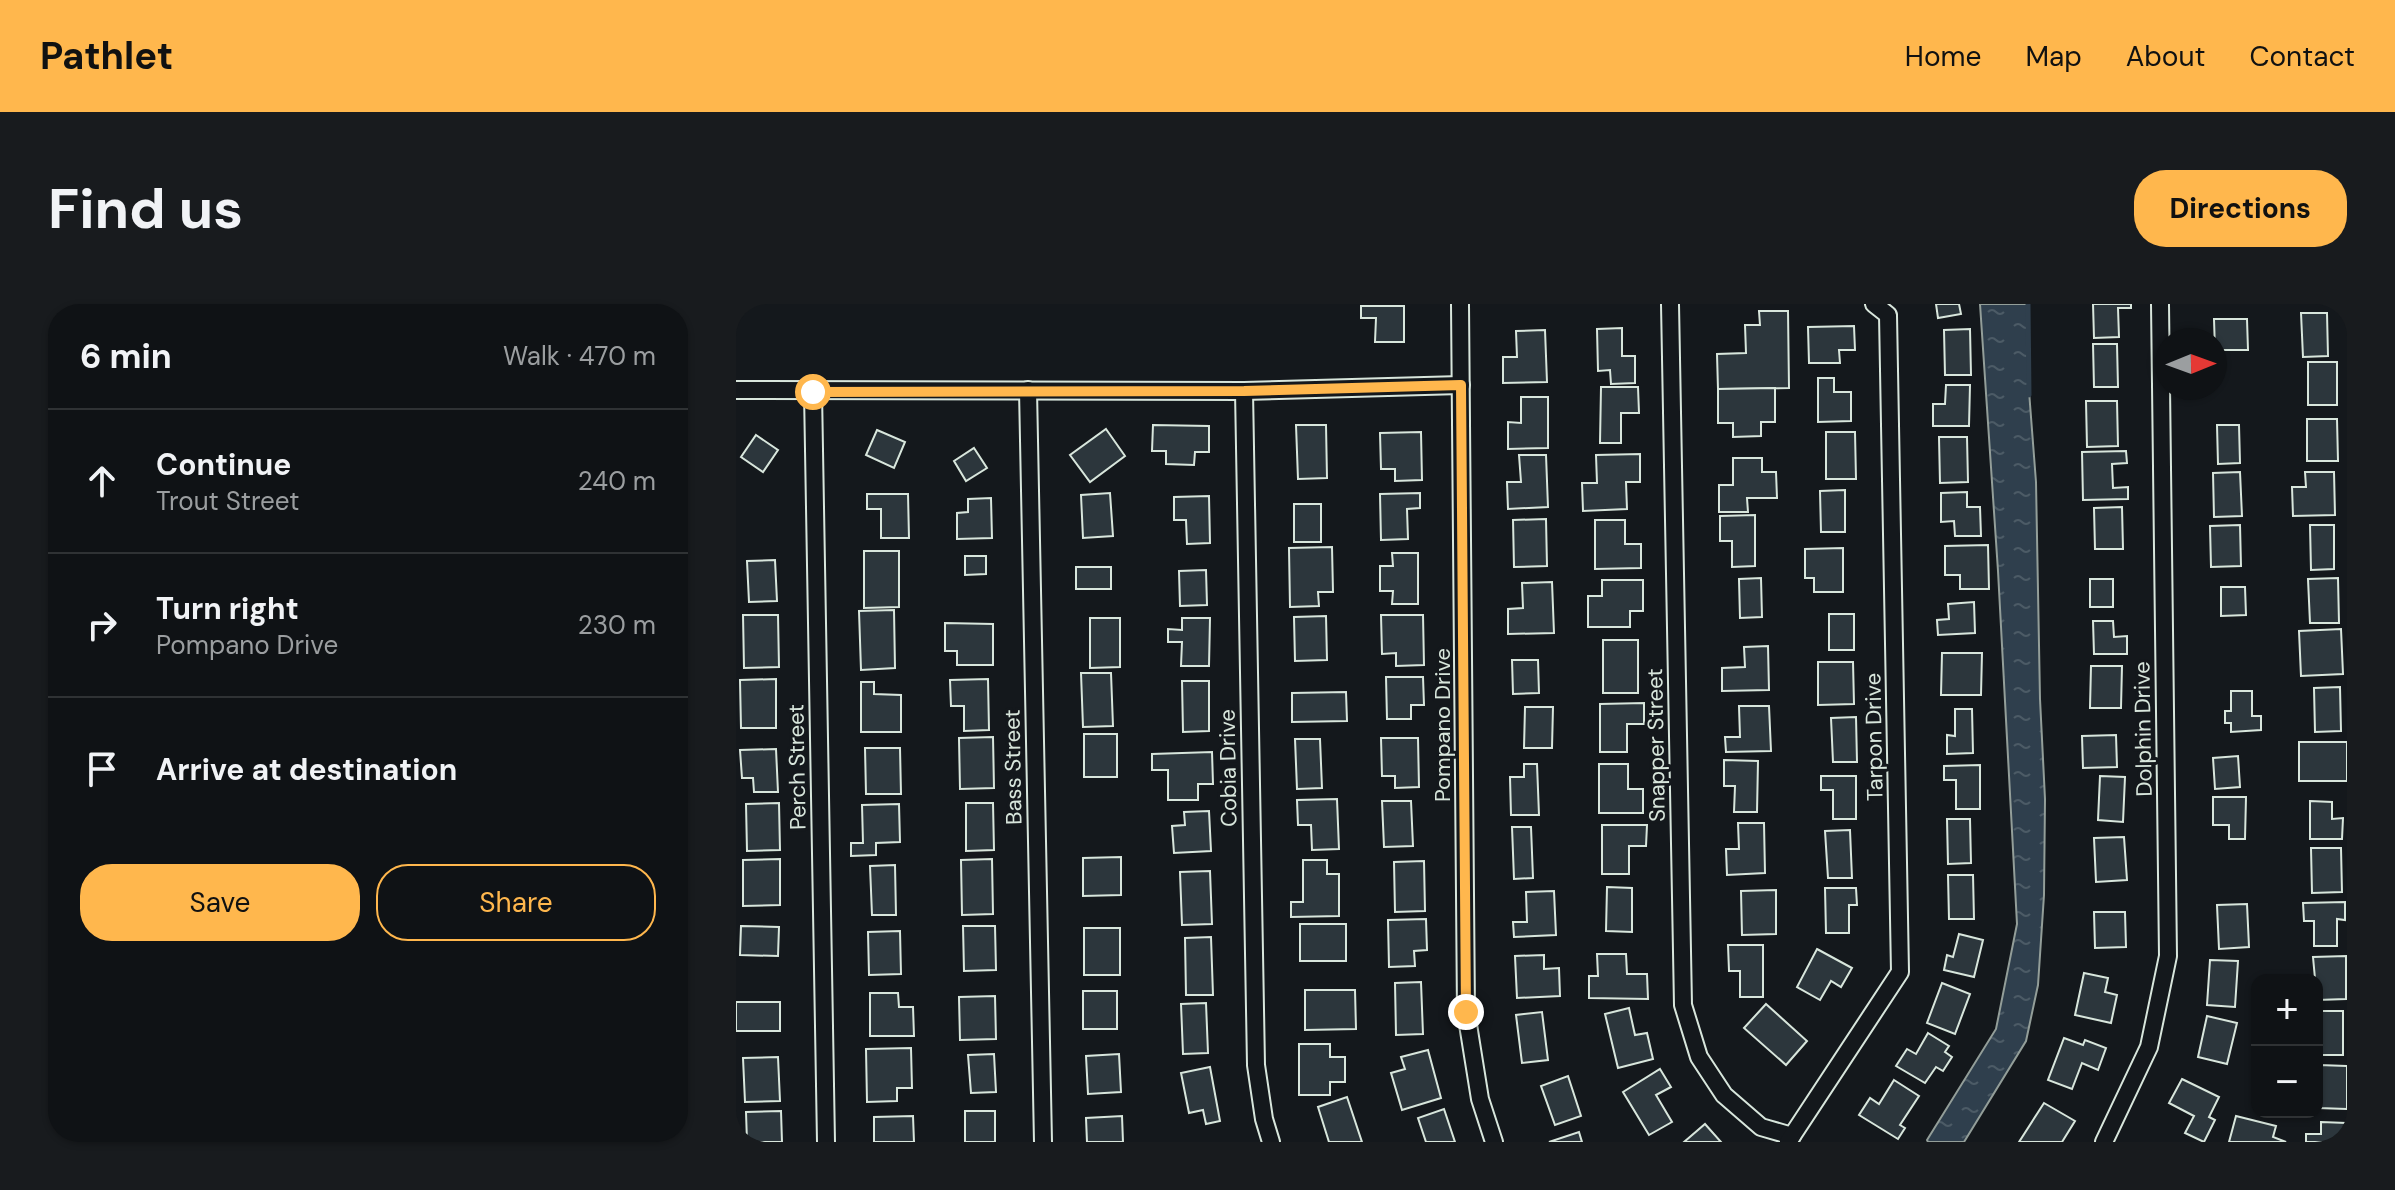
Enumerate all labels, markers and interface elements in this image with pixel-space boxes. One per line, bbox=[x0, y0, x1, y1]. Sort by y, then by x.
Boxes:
text: Pathlet bbox=[40, 31, 173, 81]
text: Home bbox=[1905, 38, 1981, 75]
text: Map bbox=[2025, 38, 2082, 75]
text: About bbox=[2126, 38, 2205, 75]
text: Contact bbox=[2249, 38, 2355, 75]
button: Directions bbox=[2134, 170, 2347, 247]
text: Find us bbox=[48, 172, 243, 245]
north arrow bbox=[2155, 328, 2227, 400]
text: 6 min bbox=[80, 334, 172, 379]
text: Walk · 470 m bbox=[503, 339, 656, 373]
route start bbox=[795, 374, 831, 410]
text: Continue bbox=[156, 445, 291, 484]
icon: ahead bbox=[80, 459, 124, 503]
text: 240 m bbox=[578, 464, 656, 498]
text: Trout Street bbox=[156, 484, 299, 518]
text: Turn right bbox=[156, 589, 299, 628]
icon: right bbox=[80, 603, 124, 647]
text: 230 m bbox=[578, 608, 656, 642]
text: Pompano Drive bbox=[156, 628, 338, 662]
street label: Pompano Drive bbox=[1428, 648, 1457, 802]
street label: Dolphin Drive bbox=[2127, 661, 2159, 797]
street label: Snapper Street bbox=[1640, 668, 1672, 822]
street label: Tarpon Drive bbox=[1858, 673, 1890, 801]
street label: Perch Street bbox=[781, 704, 813, 830]
street label: Bass Street bbox=[997, 709, 1029, 825]
street label: Cobia Drive bbox=[1212, 709, 1244, 827]
icon: arrive bbox=[80, 747, 124, 791]
text: Arrive at destination bbox=[156, 750, 457, 789]
button: Save bbox=[80, 864, 360, 941]
button: Share bbox=[376, 864, 656, 941]
map controls bbox=[2251, 974, 2323, 1118]
button: + bbox=[2251, 974, 2323, 1046]
route end bbox=[1448, 994, 1484, 1030]
button: − bbox=[2251, 1046, 2323, 1118]

